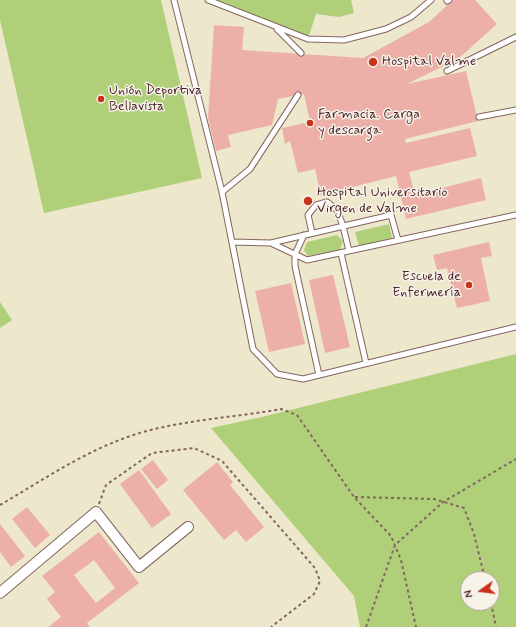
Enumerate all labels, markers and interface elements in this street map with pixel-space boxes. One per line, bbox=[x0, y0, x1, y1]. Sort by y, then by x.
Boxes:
place label: Hospital Valme bbox=[382, 54, 476, 70]
marker: Hospital Valme bbox=[367, 56, 379, 68]
place label: Unión Deportiva Bellavista bbox=[109, 83, 202, 116]
marker: Unión Deportiva Bellavista bbox=[96, 94, 106, 104]
place label: Farmacia. Carga y descarga bbox=[318, 107, 420, 140]
marker: Farmacia. Carga y descarga bbox=[305, 118, 315, 128]
place label: Hospital Universitario Virgen de Valme bbox=[317, 185, 447, 218]
marker: Hospital Universitario Virgen de Valme bbox=[302, 195, 314, 207]
place label: Escuela de Enfermería bbox=[392, 269, 461, 302]
marker: Escuela de Enfermería bbox=[464, 280, 474, 290]
north arrow bbox=[460, 571, 500, 611]
text: N bbox=[462, 588, 477, 599]

